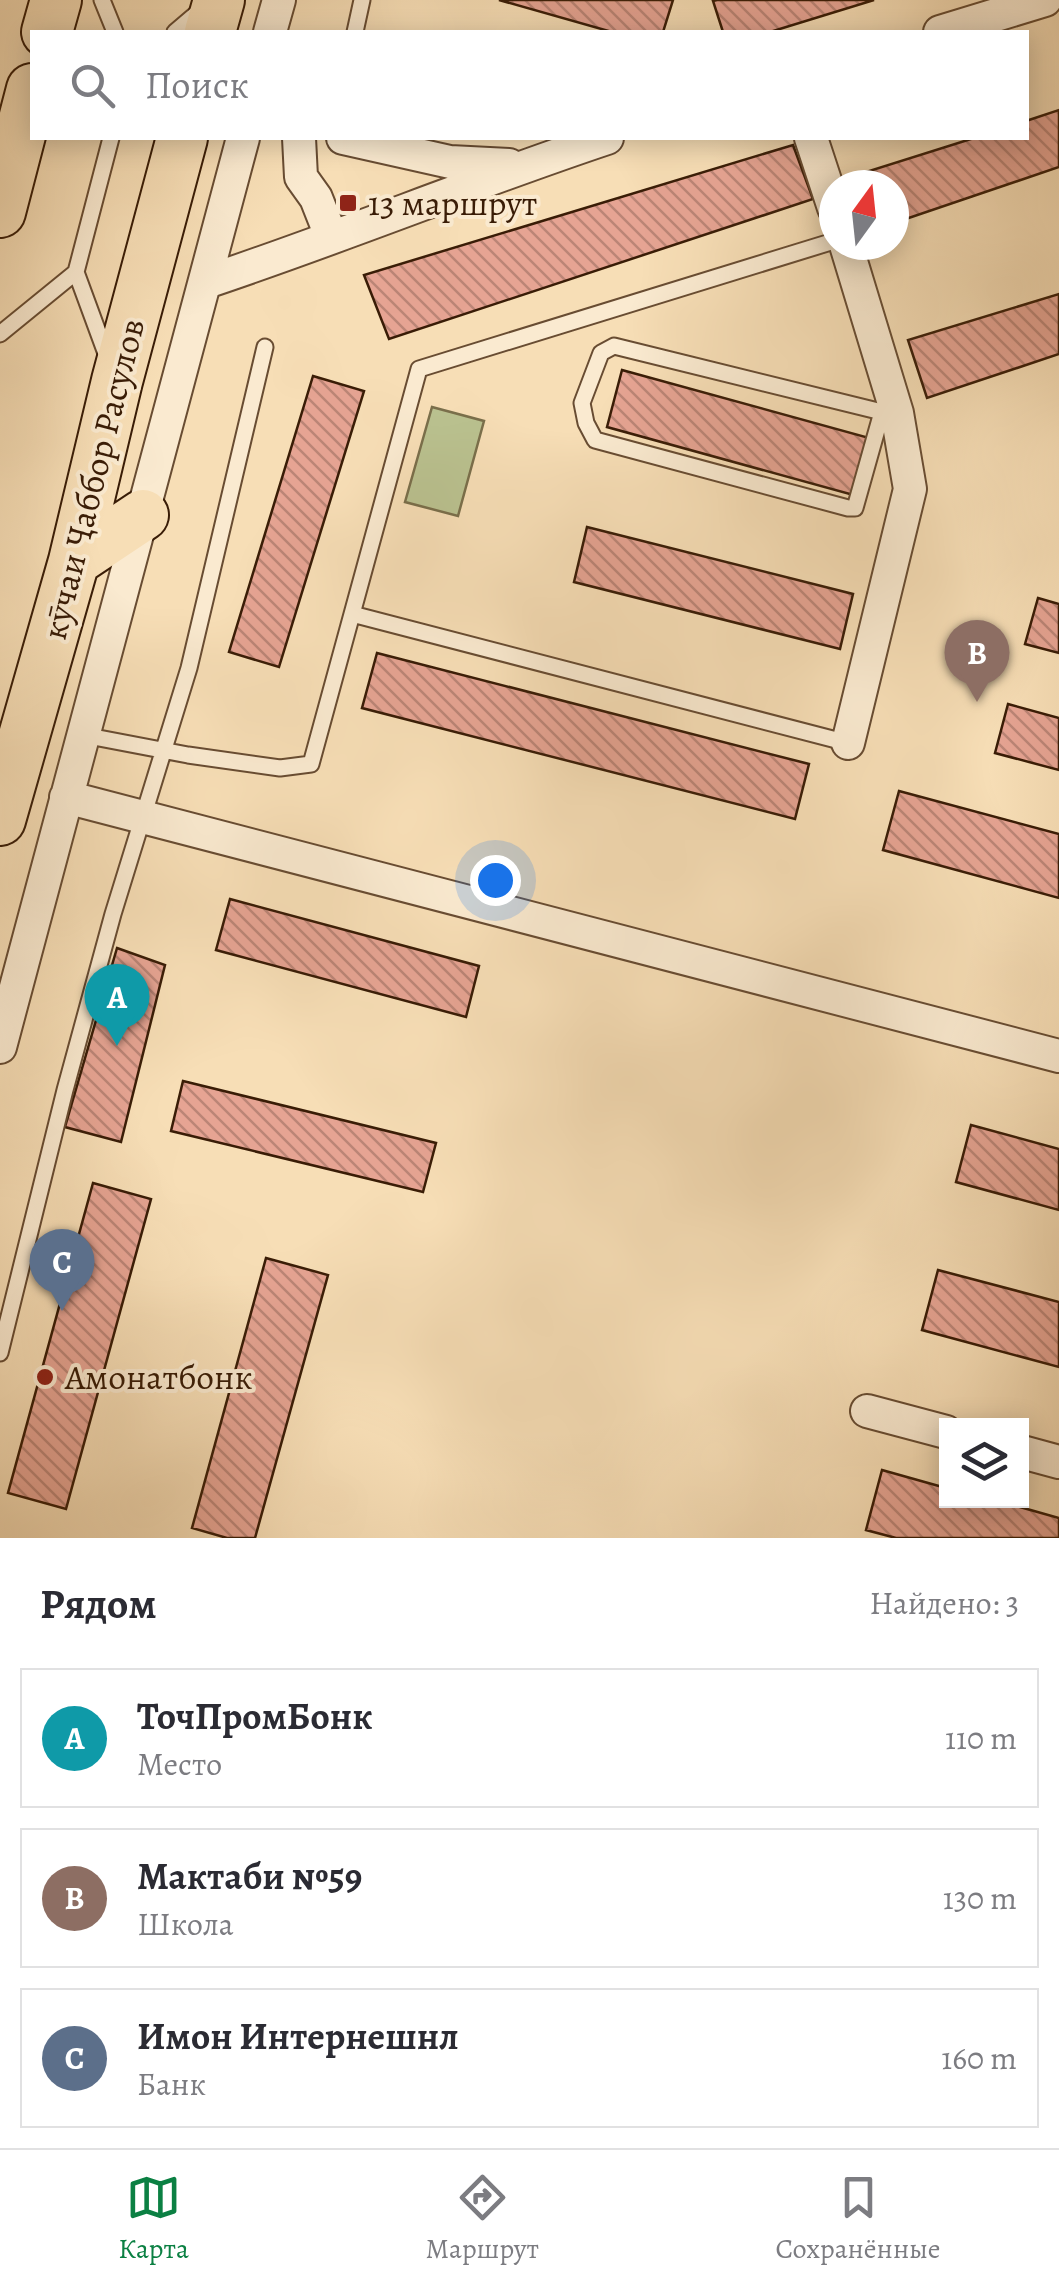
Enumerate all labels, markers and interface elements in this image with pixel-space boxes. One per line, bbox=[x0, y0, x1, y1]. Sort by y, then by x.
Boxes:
search box bbox=[30, 30, 1029, 140]
icon: search bbox=[65, 58, 120, 113]
text: Поиск bbox=[145, 59, 249, 111]
north arrow bbox=[819, 170, 909, 260]
place label: 13 маршрут bbox=[368, 179, 537, 227]
marker: 13 маршрут bbox=[337, 192, 359, 214]
street label: кӯчаи Ҷаббор Расулов bbox=[30, 313, 156, 645]
pin: B bbox=[944, 620, 1010, 702]
your location bbox=[470, 855, 521, 906]
pin: A bbox=[84, 964, 150, 1046]
pin: C bbox=[30, 1228, 94, 1311]
place label: Амонатбонк bbox=[64, 1353, 253, 1401]
marker: Амонатбонк bbox=[34, 1366, 56, 1388]
map controls bbox=[939, 1418, 1029, 1508]
button: layers bbox=[939, 1418, 1029, 1508]
text: Рядом bbox=[40, 1575, 157, 1632]
text: Найдено: 3 bbox=[870, 1581, 1019, 1625]
text: ТочПромБонк bbox=[137, 1690, 373, 1742]
text: A bbox=[64, 1716, 85, 1760]
text: 110 m bbox=[945, 1716, 1017, 1760]
text: Место bbox=[137, 1742, 222, 1786]
text: Мактаби №59 bbox=[137, 1850, 362, 1902]
text: B bbox=[64, 1876, 85, 1920]
text: 130 m bbox=[943, 1876, 1017, 1920]
text: Школа bbox=[137, 1902, 234, 1946]
text: Имон Интернешнл bbox=[137, 2010, 459, 2062]
text: C bbox=[65, 2036, 84, 2080]
text: 160 m bbox=[941, 2036, 1017, 2080]
text: Банк bbox=[137, 2062, 206, 2106]
tab: Карта bbox=[118, 2170, 189, 2268]
tab: Маршрут bbox=[426, 2170, 539, 2268]
tab: Сохранённые bbox=[776, 2170, 941, 2268]

